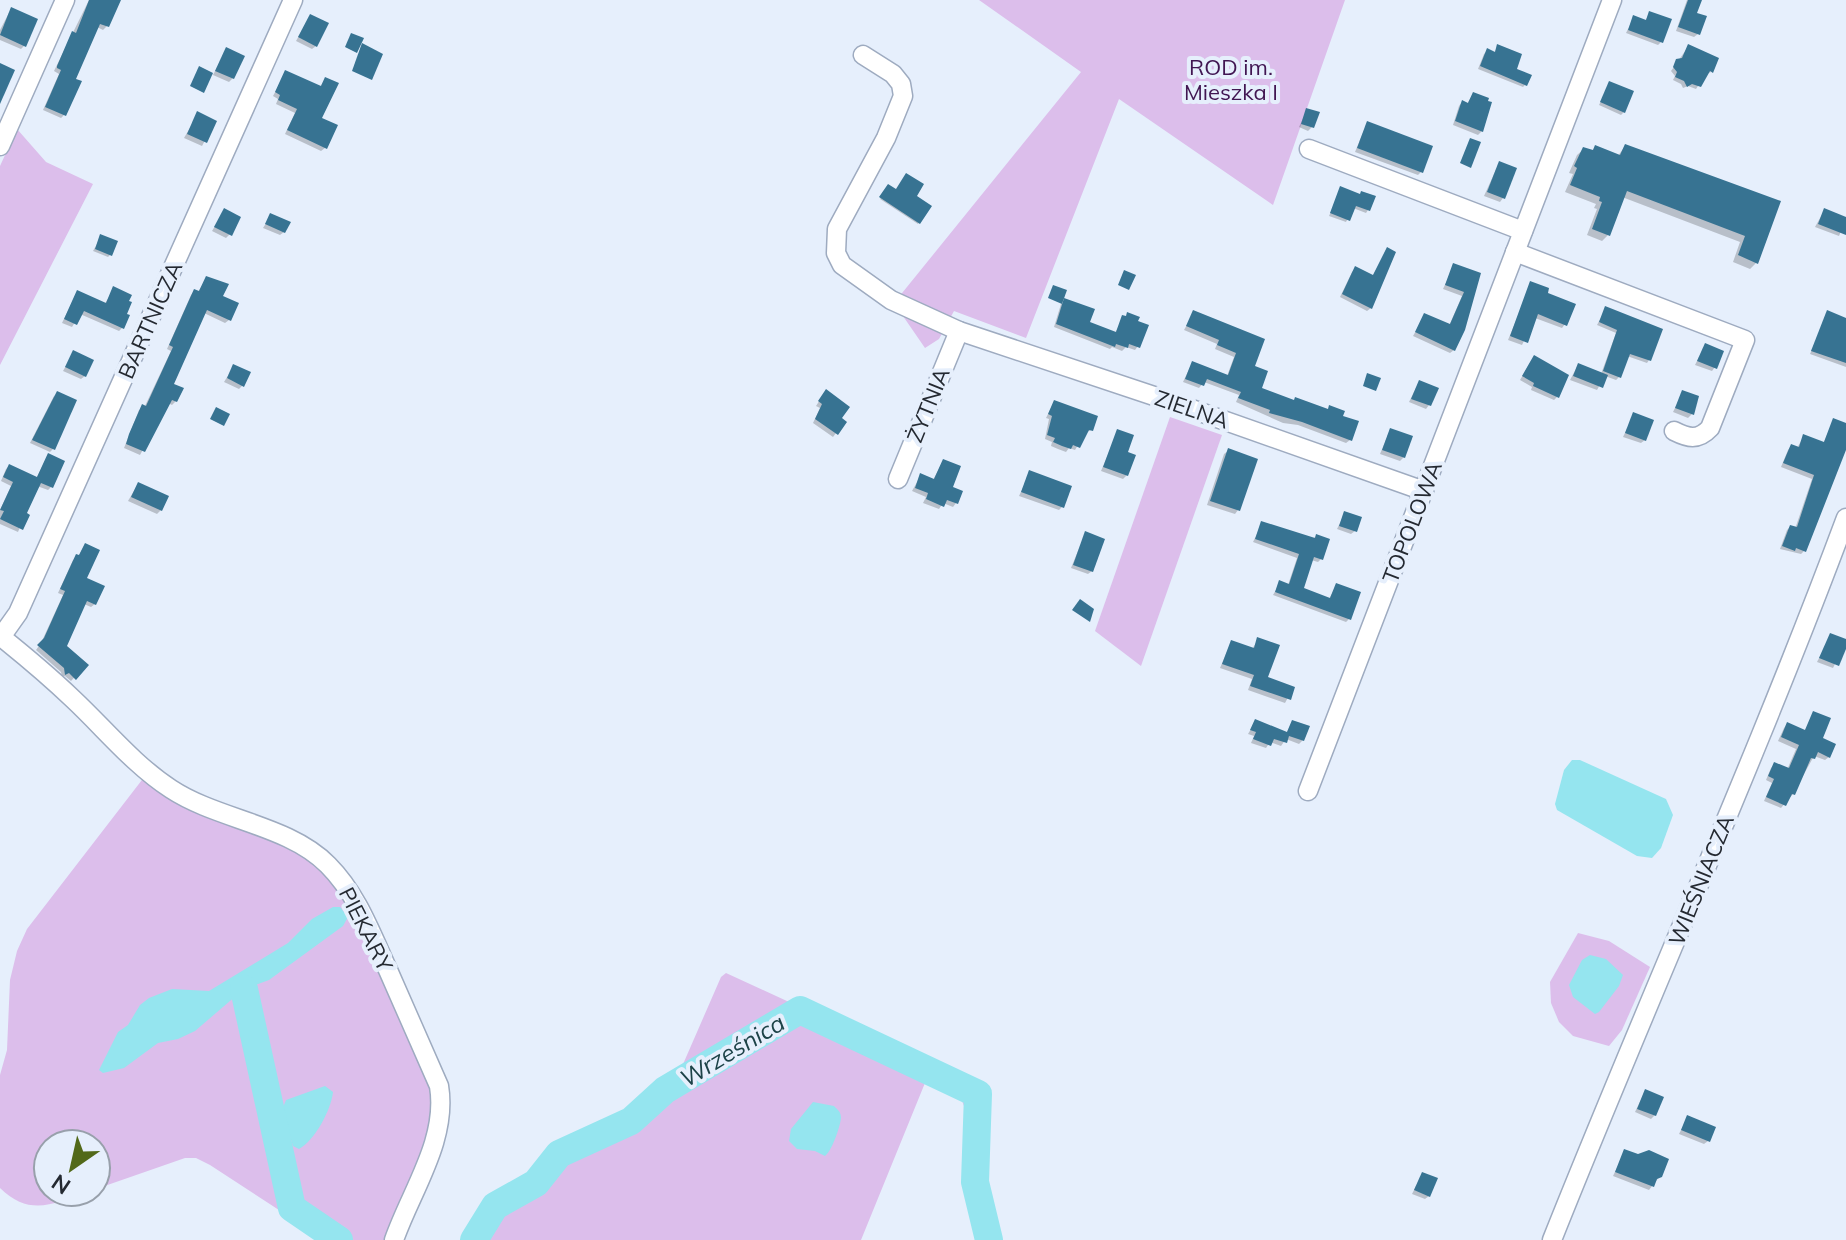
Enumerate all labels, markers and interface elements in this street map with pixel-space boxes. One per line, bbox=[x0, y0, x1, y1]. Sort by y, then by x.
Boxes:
park label: ROD im. Mieszka I bbox=[1184, 53, 1278, 106]
street label: BARTNICZA bbox=[112, 257, 188, 383]
street label: ŻYTNIA bbox=[900, 363, 956, 447]
street label: ZIELNA bbox=[1151, 383, 1233, 435]
street label: TOPOLOWA bbox=[1376, 457, 1448, 587]
street label: WIEŚNIACZA bbox=[1662, 811, 1740, 949]
street label: PIEKARY bbox=[333, 882, 399, 976]
water label: Wrześnica bbox=[674, 1007, 790, 1093]
north arrow bbox=[32, 1128, 112, 1208]
text: N bbox=[46, 1168, 76, 1201]

